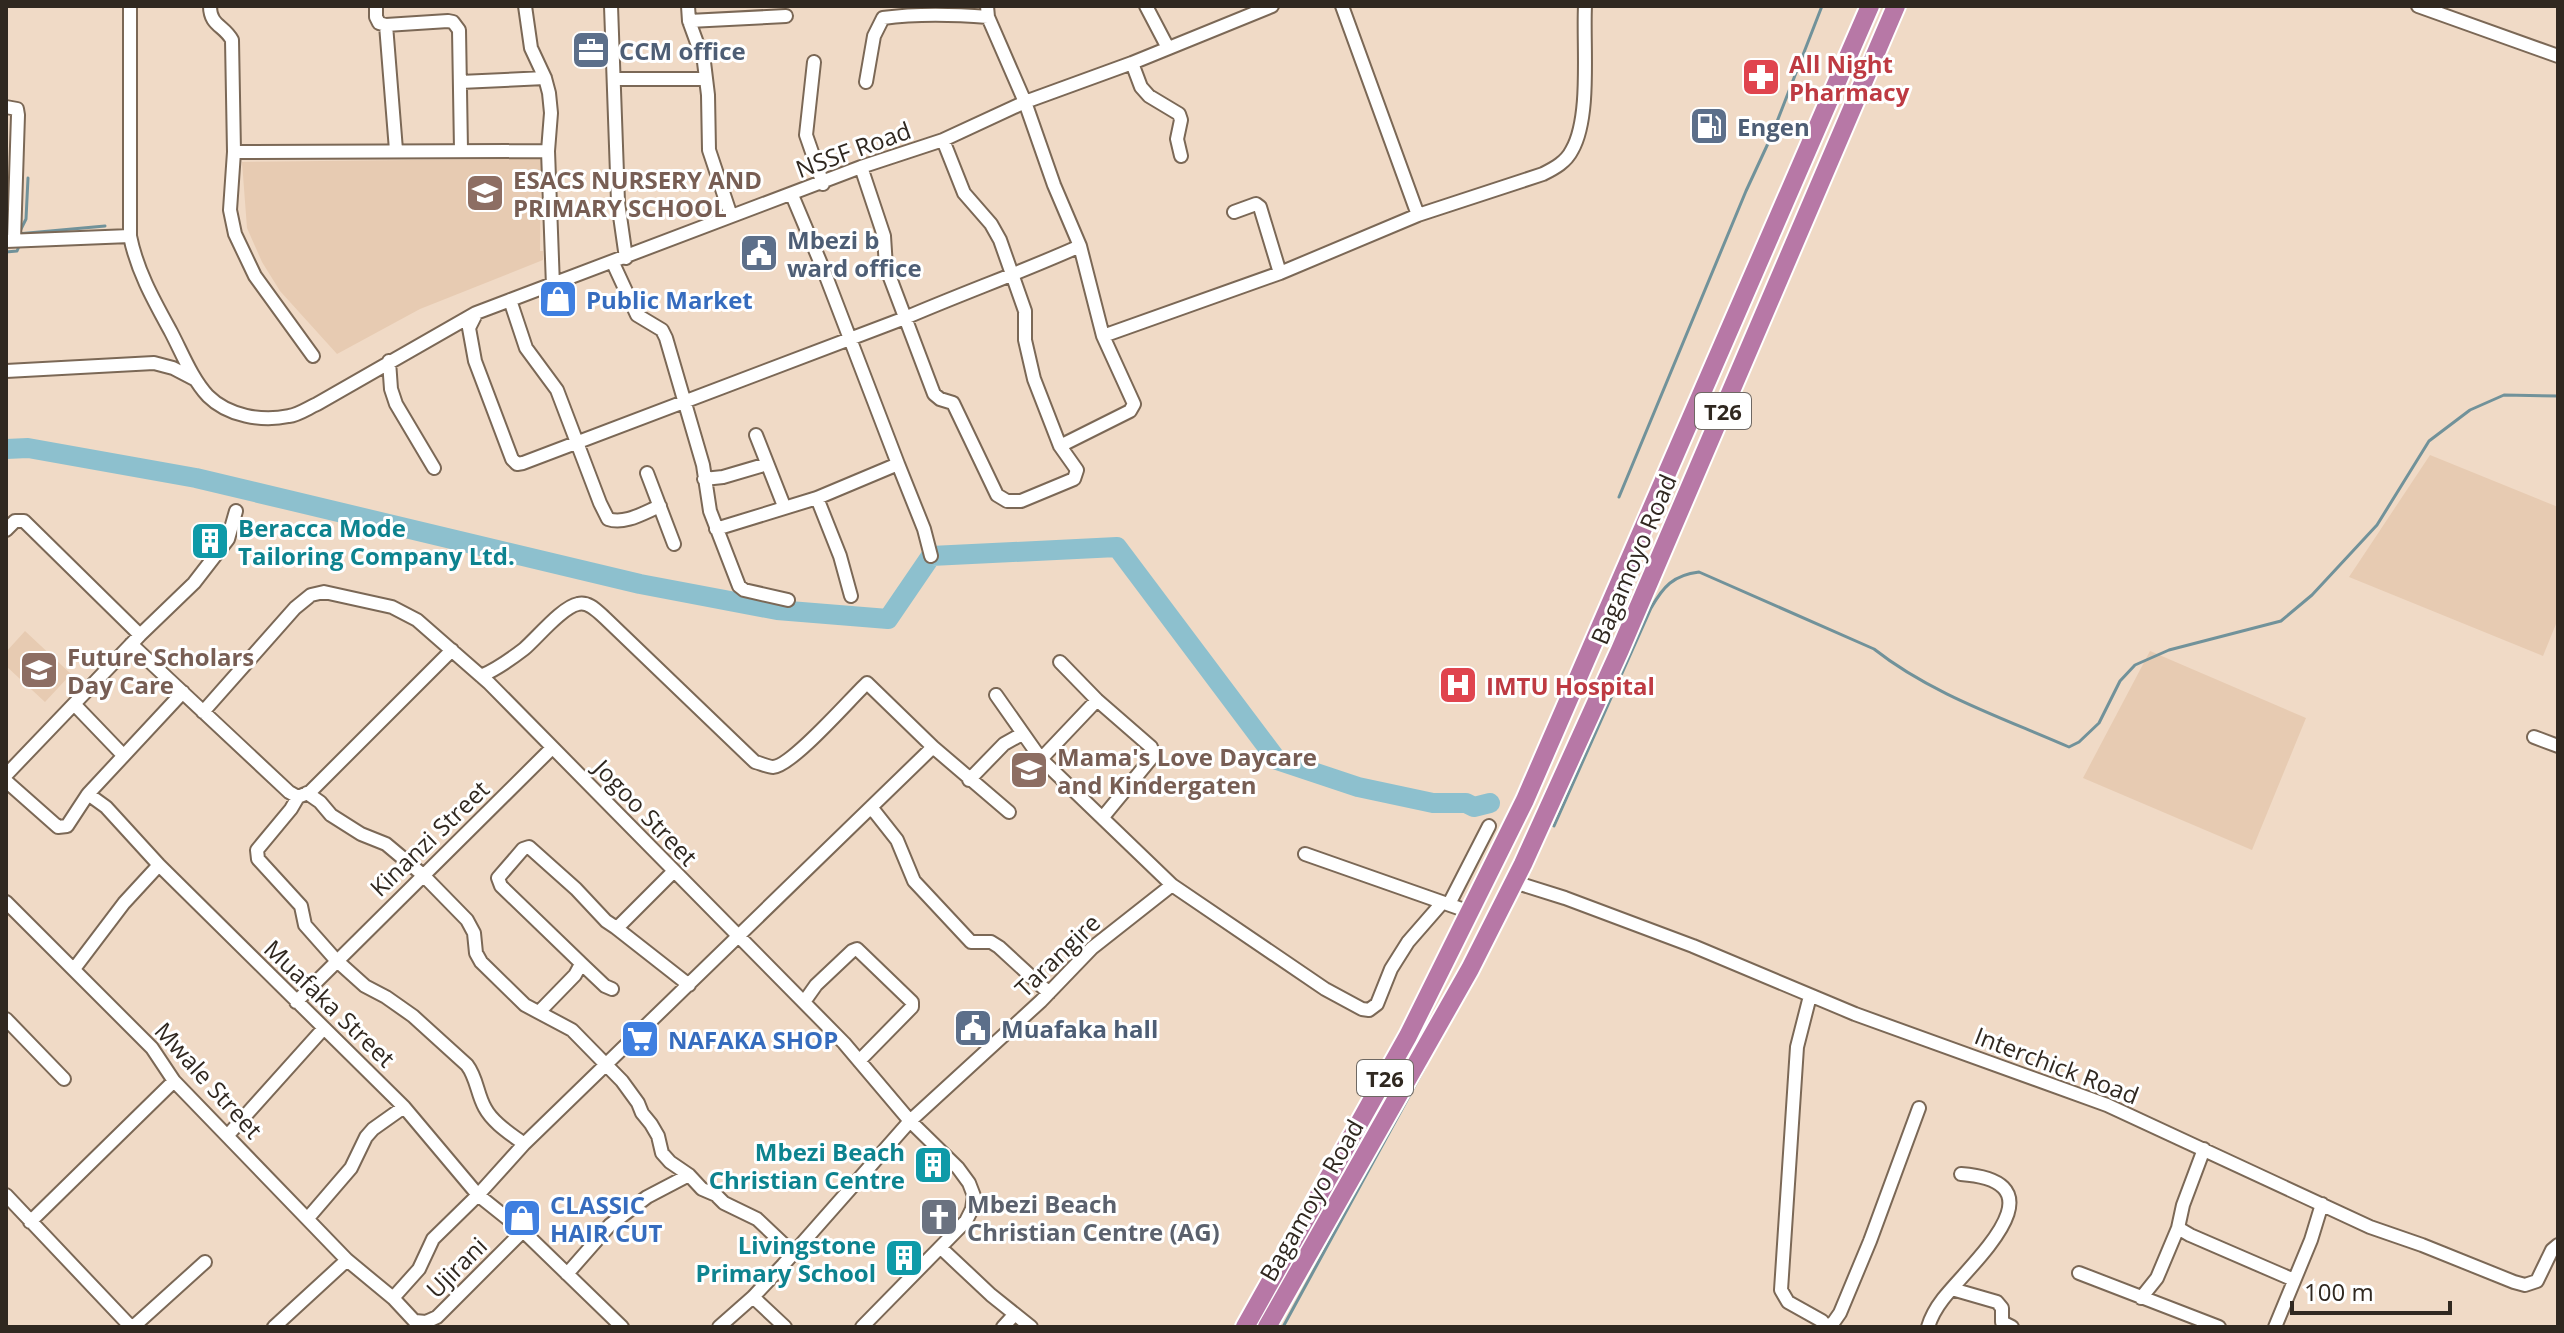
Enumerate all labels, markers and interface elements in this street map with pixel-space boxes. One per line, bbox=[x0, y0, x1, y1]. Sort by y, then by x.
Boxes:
office icon: CCM office bbox=[570, 29, 612, 71]
place label: CCM office bbox=[619, 34, 746, 67]
place label: All Night Pharmacy bbox=[1789, 47, 1910, 108]
pharmacy icon: All Night Pharmacy bbox=[1740, 56, 1782, 98]
fuel station icon: Engen bbox=[1688, 105, 1730, 147]
place label: Engen bbox=[1737, 110, 1810, 143]
street label: NSSF Road bbox=[791, 113, 915, 185]
place label: ESACS NURSERY AND PRIMARY SCHOOL bbox=[513, 163, 762, 224]
school or university icon: ESACS NURSERY AND PRIMARY SCHOOL bbox=[464, 172, 506, 214]
place label: Mbezi b ward office bbox=[787, 223, 922, 284]
public building icon: Mbezi b ward office bbox=[738, 232, 780, 274]
shop icon: Public Market bbox=[537, 278, 579, 320]
place label: Public Market bbox=[586, 283, 753, 316]
road number: T26 bbox=[1695, 393, 1751, 429]
street label: Bagamoyo Road bbox=[1582, 469, 1684, 649]
place label: Beracca Mode Tailoring Company Ltd. bbox=[238, 511, 515, 572]
building icon: Beracca Mode Tailoring Company Ltd. bbox=[189, 520, 231, 562]
place label: Future Scholars Day Care bbox=[67, 640, 254, 701]
school or university icon: Future Scholars Day Care bbox=[18, 649, 60, 691]
hospital icon: IMTU Hospital bbox=[1437, 664, 1479, 706]
place label: IMTU Hospital bbox=[1486, 669, 1655, 702]
place label: Mama's Love Daycare and Kindergaten bbox=[1057, 740, 1317, 801]
school or university icon: Mama's Love Daycare and Kindergaten bbox=[1008, 749, 1050, 791]
street label: Jogoo Street bbox=[585, 750, 705, 872]
street label: Kinanzi Street bbox=[362, 773, 496, 903]
street label: Tarangire bbox=[1007, 906, 1107, 1004]
street label: Muafaka Street bbox=[257, 932, 403, 1074]
public building icon: Muafaka hall bbox=[952, 1007, 994, 1049]
place label: Muafaka hall bbox=[1001, 1012, 1158, 1045]
street label: Mwale Street bbox=[148, 1015, 270, 1145]
supermarket icon: NAFAKA SHOP bbox=[619, 1018, 661, 1060]
street label: Interchick Road bbox=[1970, 1019, 2144, 1111]
place label: NAFAKA SHOP bbox=[668, 1023, 838, 1056]
road number: T26 bbox=[1357, 1060, 1413, 1096]
street label: Bagamoyo Road bbox=[1251, 1113, 1371, 1287]
place label: Mbezi Beach Christian Centre bbox=[709, 1135, 905, 1196]
building icon: Mbezi Beach Christian Centre bbox=[912, 1144, 954, 1186]
place label: Mbezi Beach Christian Centre (AG) bbox=[967, 1187, 1220, 1248]
place label: CLASSIC HAIR CUT bbox=[550, 1188, 662, 1249]
church icon: Mbezi Beach Christian Centre (AG) bbox=[918, 1196, 960, 1238]
shop icon: CLASSIC HAIR CUT bbox=[501, 1197, 543, 1239]
place label: Livingstone Primary School bbox=[695, 1228, 876, 1289]
street label: Ujirani bbox=[418, 1229, 494, 1305]
building icon: Livingstone Primary School bbox=[883, 1237, 925, 1279]
scale bar bbox=[2292, 1265, 2450, 1315]
text: 100 m bbox=[2304, 1275, 2374, 1308]

